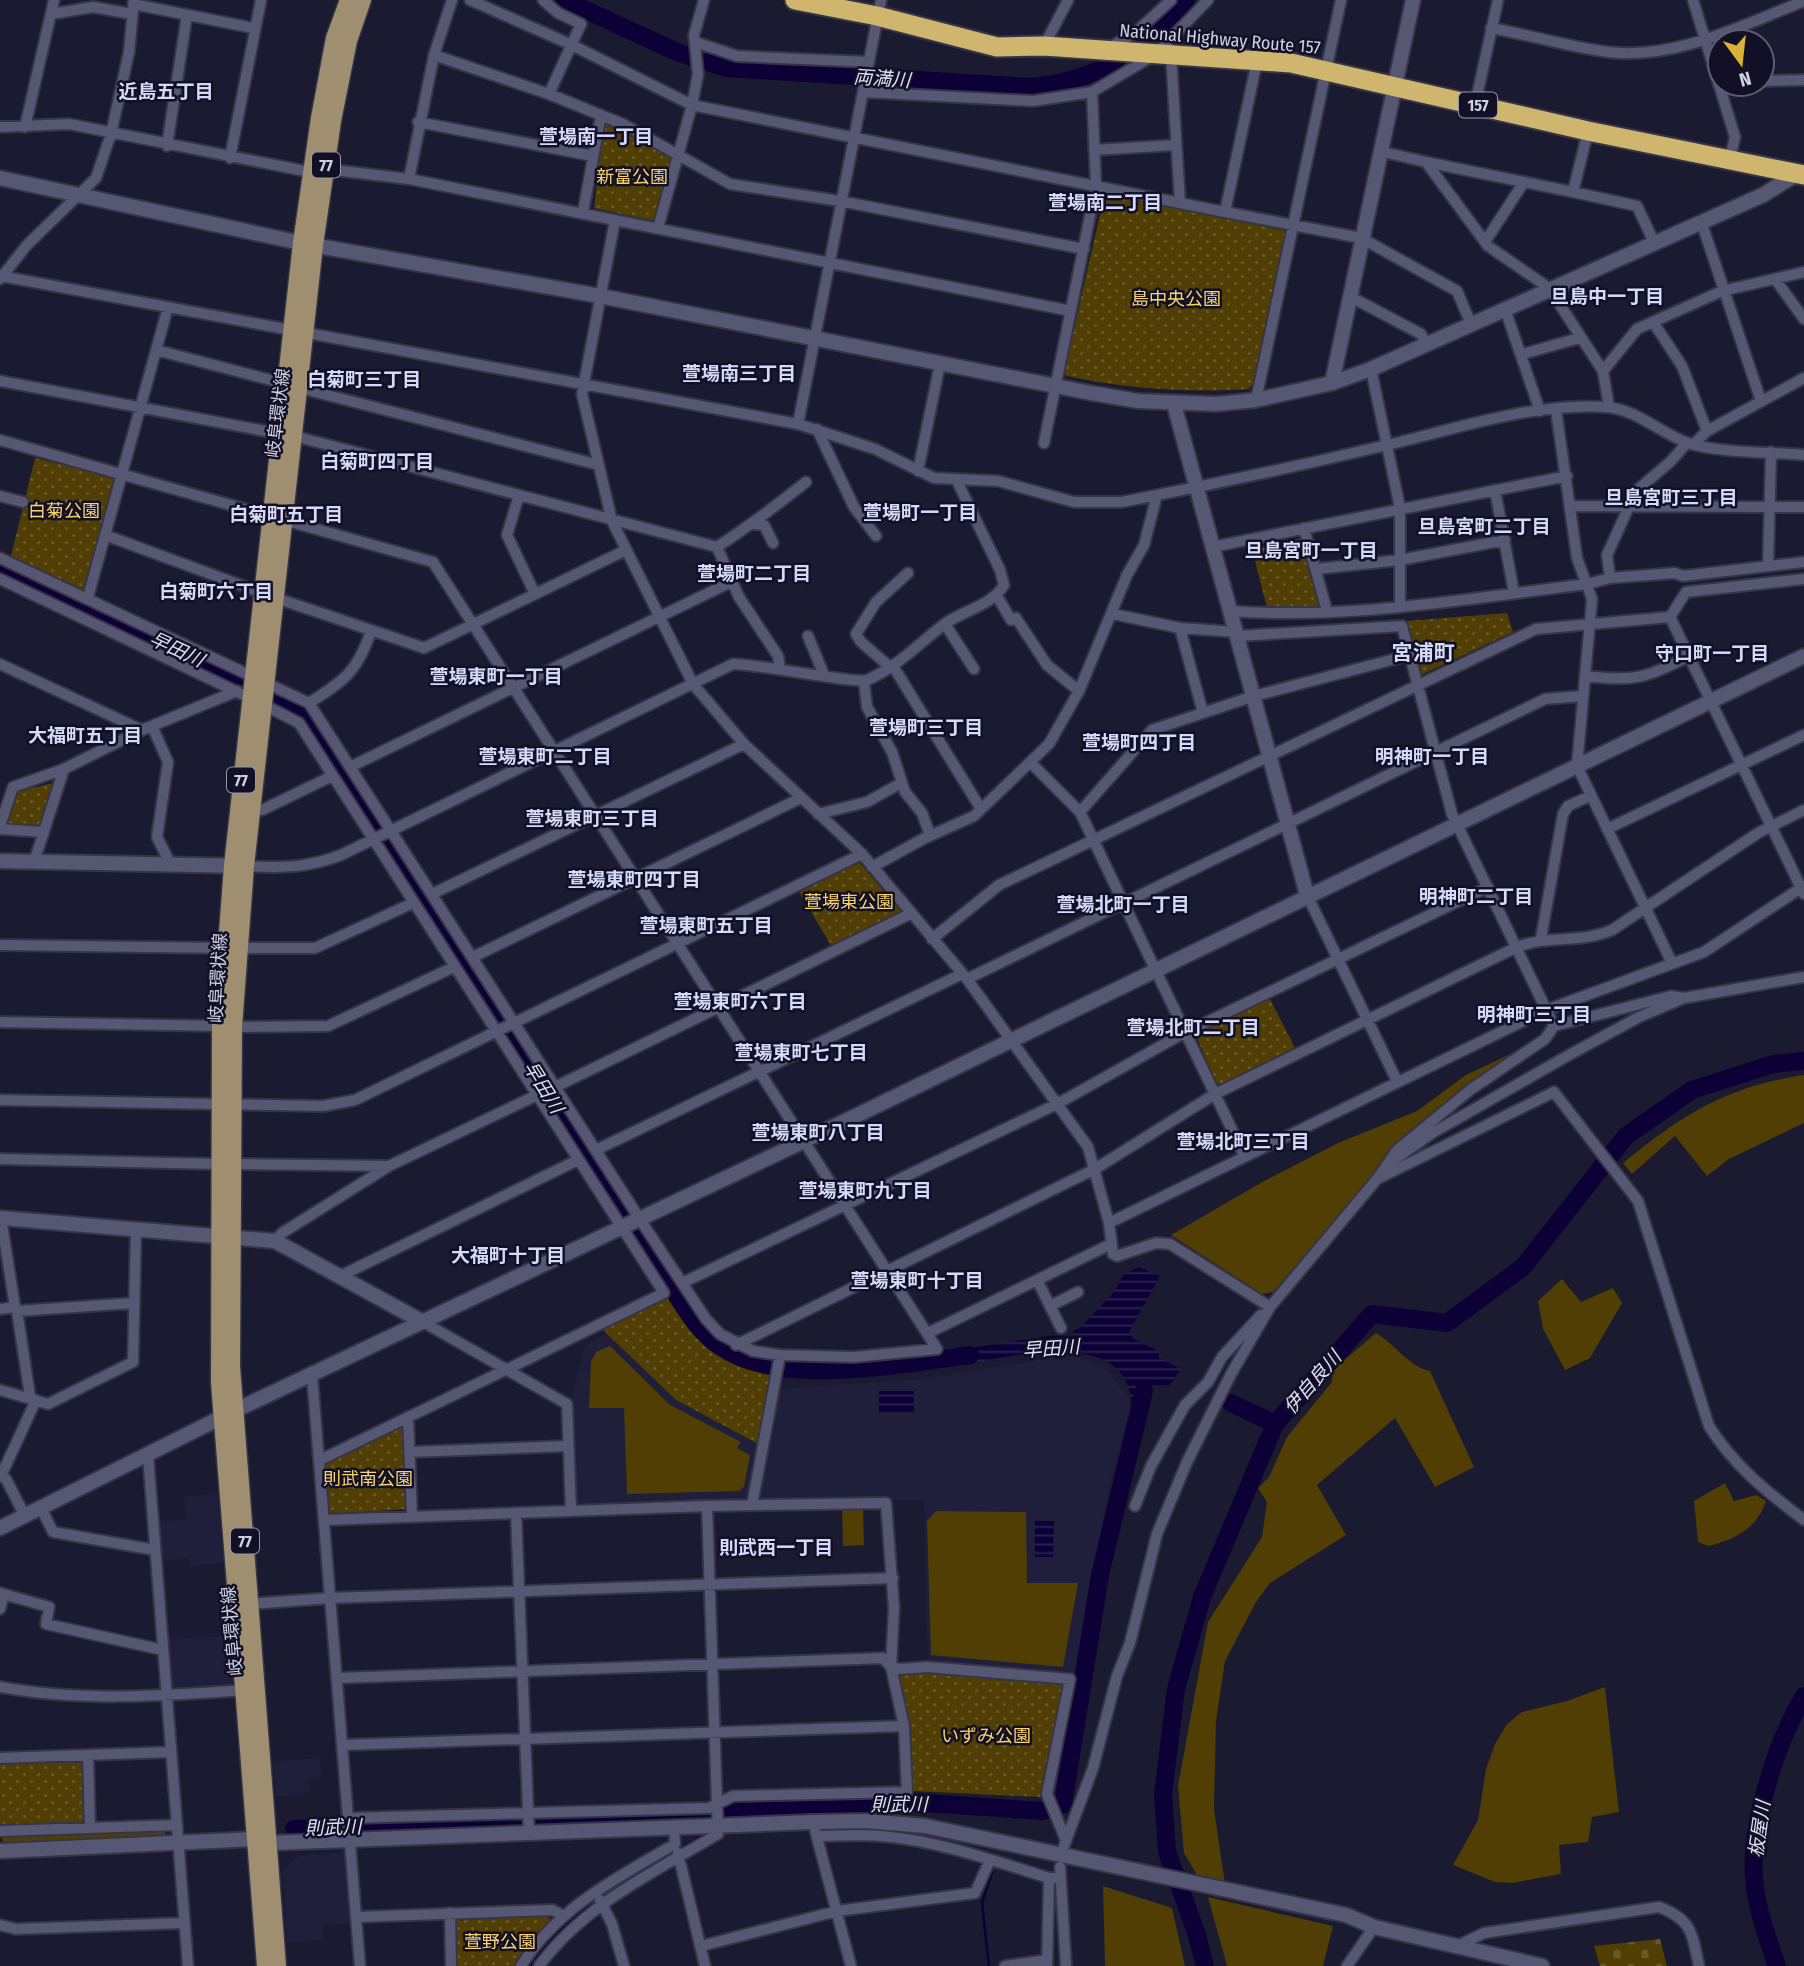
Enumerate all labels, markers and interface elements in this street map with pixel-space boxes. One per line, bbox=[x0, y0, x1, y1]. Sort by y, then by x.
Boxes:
street label: National Highway Route 157 bbox=[1118, 19, 1322, 59]
north arrow bbox=[1706, 28, 1776, 98]
water label: 両満川 bbox=[853, 65, 913, 92]
text: N bbox=[1737, 66, 1754, 92]
district label: 近島五丁目 bbox=[118, 80, 214, 103]
road number: 157 bbox=[1459, 92, 1497, 118]
district label: 萱場南一丁目 bbox=[539, 125, 653, 148]
road number: 77 bbox=[312, 153, 340, 178]
park label: 新富公園 bbox=[596, 166, 668, 188]
district label: 萱場南二丁目 bbox=[1048, 191, 1162, 214]
district label: 旦島中一丁目 bbox=[1550, 285, 1664, 308]
park label: 島中央公園 bbox=[1131, 288, 1221, 310]
district label: 萱場南三丁目 bbox=[682, 362, 796, 385]
street label: 岐阜環状線 bbox=[262, 367, 294, 459]
district label: 白菊町三丁目 bbox=[307, 368, 421, 391]
district label: 白菊町四丁目 bbox=[320, 450, 434, 473]
district label: 旦島宮町三丁目 bbox=[1604, 486, 1738, 509]
park label: 白菊公園 bbox=[28, 500, 100, 522]
district label: 萱場町一丁目 bbox=[863, 501, 977, 524]
district label: 白菊町五丁目 bbox=[229, 503, 343, 526]
district label: 旦島宮町二丁目 bbox=[1417, 515, 1551, 538]
district label: 旦島宮町一丁目 bbox=[1244, 539, 1378, 562]
district label: 萱場町二丁目 bbox=[697, 562, 811, 585]
district label: 白菊町六丁目 bbox=[159, 580, 273, 603]
water label: 早田川 bbox=[146, 627, 209, 673]
district label: 宮浦町 bbox=[1392, 640, 1455, 666]
district label: 守口町一丁目 bbox=[1655, 642, 1769, 665]
district label: 萱場東町一丁目 bbox=[429, 665, 563, 688]
district label: 萱場町三丁目 bbox=[869, 716, 983, 739]
district label: 大福町五丁目 bbox=[28, 724, 142, 747]
district label: 萱場町四丁目 bbox=[1082, 731, 1196, 754]
district label: 萱場東町二丁目 bbox=[478, 745, 612, 768]
district label: 明神町一丁目 bbox=[1375, 745, 1489, 768]
road number: 77 bbox=[227, 768, 255, 792]
district label: 萱場東町三丁目 bbox=[525, 807, 659, 830]
district label: 萱場東町四丁目 bbox=[567, 868, 701, 891]
district label: 明神町二丁目 bbox=[1419, 885, 1533, 908]
park label: 萱場東公園 bbox=[804, 891, 894, 913]
district label: 萱場北町一丁目 bbox=[1056, 893, 1190, 916]
district label: 萱場東町五丁目 bbox=[639, 914, 773, 937]
street label: 岐阜環状線 bbox=[205, 932, 231, 1024]
district label: 萱場東町六丁目 bbox=[673, 990, 807, 1013]
district label: 明神町三丁目 bbox=[1477, 1003, 1591, 1026]
district label: 萱場北町二丁目 bbox=[1126, 1016, 1260, 1039]
district label: 萱場東町七丁目 bbox=[734, 1041, 868, 1064]
water label: 早田川 bbox=[519, 1057, 569, 1119]
district label: 萱場東町八丁目 bbox=[751, 1121, 885, 1144]
district label: 萱場北町三丁目 bbox=[1176, 1130, 1310, 1153]
district label: 萱場東町九丁目 bbox=[798, 1179, 932, 1202]
district label: 大福町十丁目 bbox=[451, 1244, 565, 1267]
district label: 萱場東町十丁目 bbox=[850, 1269, 984, 1292]
water label: 早田川 bbox=[1022, 1335, 1082, 1362]
water label: 伊自良川 bbox=[1279, 1345, 1347, 1419]
park label: 則武南公園 bbox=[323, 1468, 413, 1490]
road number: 77 bbox=[231, 1528, 259, 1554]
district label: 則武西一丁目 bbox=[719, 1536, 833, 1559]
street label: 岐阜環状線 bbox=[217, 1585, 247, 1677]
park label: いずみ公園 bbox=[941, 1725, 1031, 1747]
water label: 則武川 bbox=[870, 1793, 929, 1816]
water label: 板屋川 bbox=[1744, 1797, 1775, 1859]
water label: 則武川 bbox=[304, 1815, 364, 1840]
park label: 萱野公園 bbox=[464, 1931, 536, 1953]

